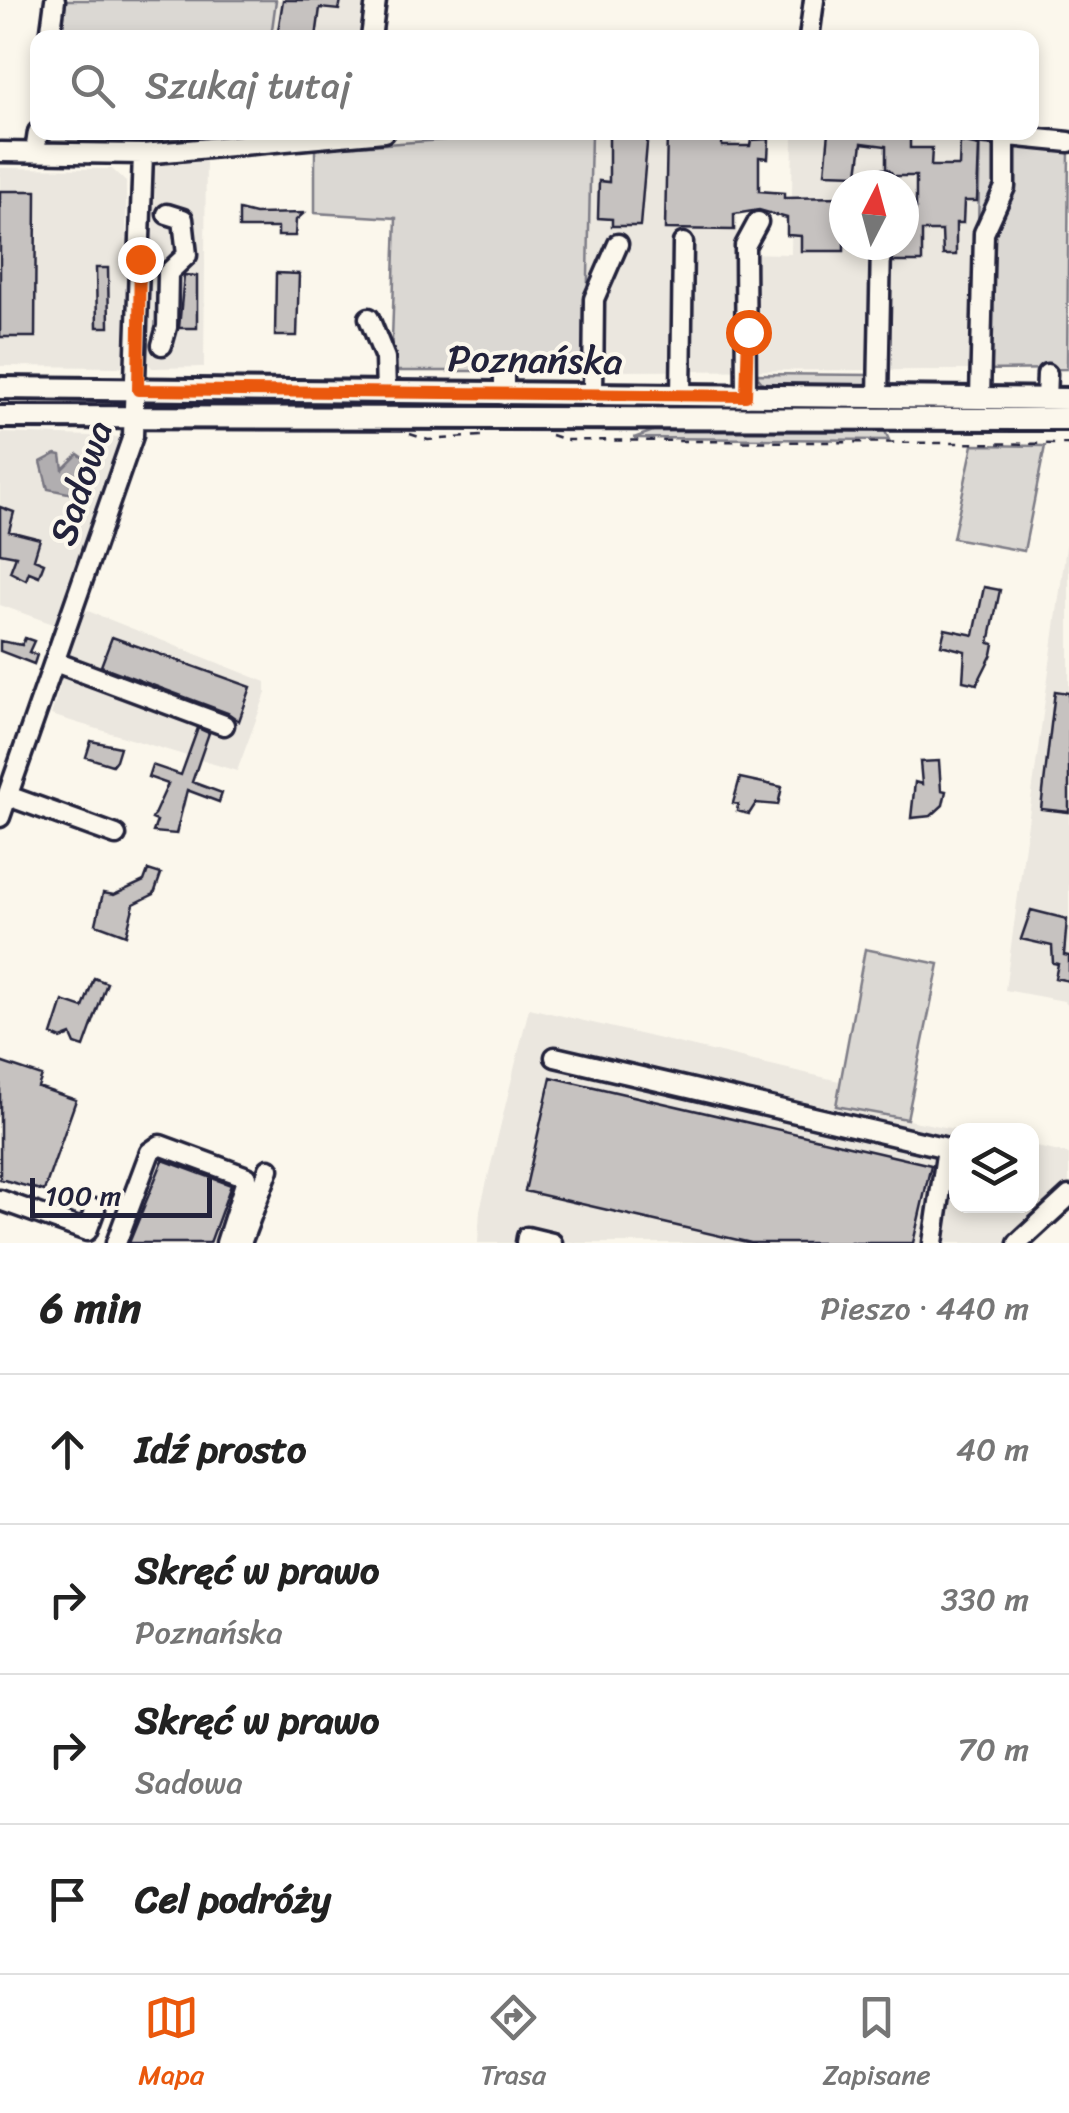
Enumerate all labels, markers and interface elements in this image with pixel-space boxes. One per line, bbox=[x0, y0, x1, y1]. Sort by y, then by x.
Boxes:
search box bbox=[30, 30, 1039, 140]
text: Szukaj tutaj bbox=[145, 52, 351, 119]
icon: search bbox=[65, 58, 120, 113]
north arrow bbox=[829, 170, 919, 260]
route end bbox=[118, 237, 164, 283]
route start bbox=[726, 310, 772, 356]
street label: Poznańska bbox=[447, 325, 623, 395]
street label: Sadowa bbox=[29, 412, 133, 554]
map controls bbox=[949, 1123, 1039, 1213]
button: layers bbox=[949, 1123, 1039, 1213]
text: 100 m bbox=[45, 1171, 121, 1220]
scale bar bbox=[30, 1173, 212, 1218]
text: 6 min bbox=[40, 1271, 141, 1345]
text: Pieszo · 440 m bbox=[820, 1280, 1029, 1337]
text: Idź prosto bbox=[135, 1416, 306, 1483]
text: 40 m bbox=[956, 1421, 1029, 1478]
icon: ahead bbox=[40, 1422, 95, 1477]
text: Skręć w prawo bbox=[135, 1537, 379, 1604]
text: 330 m bbox=[941, 1571, 1029, 1628]
icon: right bbox=[40, 1572, 95, 1627]
text: Poznańska bbox=[135, 1604, 283, 1661]
text: Skręć w prawo bbox=[135, 1687, 379, 1754]
text: 70 m bbox=[958, 1721, 1029, 1778]
icon: right bbox=[40, 1722, 95, 1777]
text: Sadowa bbox=[135, 1754, 242, 1811]
text: Cel podróży bbox=[135, 1866, 331, 1933]
icon: arrive bbox=[40, 1872, 95, 1927]
tab: Mapa bbox=[138, 1990, 204, 2099]
tab: Trasa bbox=[480, 1990, 546, 2099]
tab: Zapisane bbox=[822, 1990, 931, 2099]

